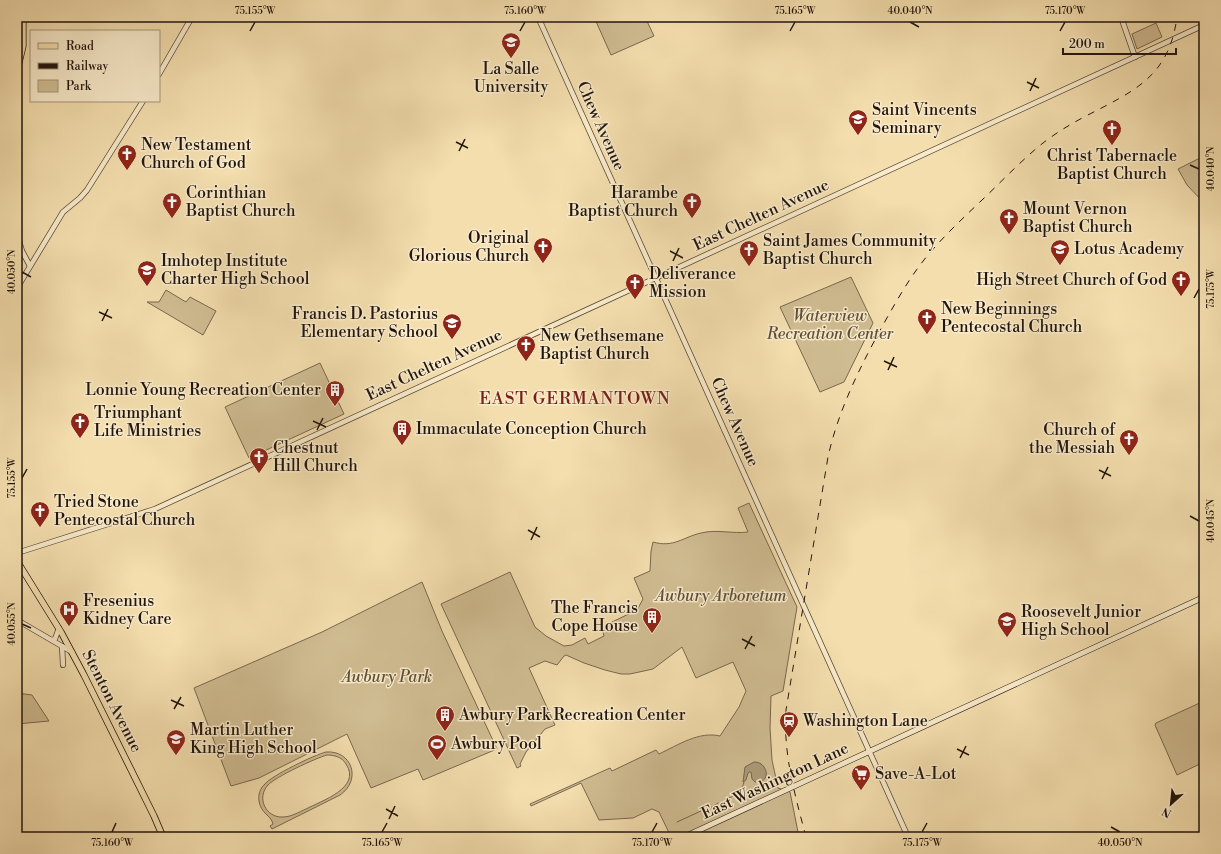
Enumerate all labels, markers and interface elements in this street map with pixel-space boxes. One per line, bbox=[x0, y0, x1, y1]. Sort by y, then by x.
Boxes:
text: 75.155°W bbox=[235, 5, 276, 17]
text: 75.160°W bbox=[504, 5, 547, 17]
text: 75.165°W bbox=[775, 5, 816, 17]
text: 40.040°N bbox=[887, 5, 933, 17]
text: 75.170°W bbox=[1045, 5, 1086, 17]
legend bbox=[30, 30, 160, 102]
scale bar bbox=[1063, 30, 1176, 56]
school or university icon: La Salle University bbox=[500, 31, 522, 59]
text: 200 m bbox=[1069, 37, 1105, 52]
text: Road bbox=[66, 39, 94, 54]
text: Railway bbox=[66, 59, 108, 74]
place label: La Salle University bbox=[474, 59, 548, 97]
street label: Chew Avenue bbox=[572, 78, 630, 174]
text: Park bbox=[66, 79, 92, 94]
place label: Saint Vincents Seminary bbox=[872, 100, 977, 138]
school or university icon: Saint Vincents Seminary bbox=[847, 108, 869, 136]
church icon: Christ Tabernacle Baptist Church bbox=[1101, 118, 1123, 146]
place label: New Testament Church of God bbox=[141, 135, 252, 173]
church icon: New Testament Church of God bbox=[116, 143, 138, 171]
place label: Christ Tabernacle Baptist Church bbox=[1047, 146, 1177, 184]
text: 40.040°N bbox=[1205, 146, 1217, 192]
street label: East Chelten Avenue bbox=[690, 175, 832, 255]
place label: Corinthian Baptist Church bbox=[185, 183, 296, 221]
place label: Harambe Baptist Church bbox=[568, 183, 678, 221]
church icon: Corinthian Baptist Church bbox=[161, 191, 183, 219]
church icon: Harambe Baptist Church bbox=[681, 191, 703, 219]
place label: Mount Vernon Baptist Church bbox=[1022, 199, 1133, 237]
church icon: Mount Vernon Baptist Church bbox=[998, 207, 1020, 235]
place label: Original Glorious Church bbox=[409, 228, 529, 266]
place label: Saint James Community Baptist Church bbox=[762, 231, 937, 269]
church icon: Original Glorious Church bbox=[532, 236, 554, 264]
school or university icon: Lotus Academy bbox=[1049, 238, 1071, 266]
church icon: Saint James Community Baptist Church bbox=[738, 239, 760, 267]
place label: Lotus Academy bbox=[1074, 239, 1184, 259]
text: 40.050°N bbox=[6, 249, 18, 294]
place label: Imhotep Institute Charter High School bbox=[161, 251, 310, 289]
school or university icon: Imhotep Institute Charter High School bbox=[136, 259, 158, 287]
place label: Deliverance Mission bbox=[649, 264, 736, 302]
text: 75.175°W bbox=[1205, 268, 1217, 309]
church icon: High Street Church of God bbox=[1170, 269, 1192, 297]
place label: High Street Church of God bbox=[976, 270, 1167, 290]
church icon: Deliverance Mission bbox=[624, 272, 646, 300]
place label: New Beginnings Pentecostal Church bbox=[941, 299, 1083, 337]
place label: Francis D. Pastorius Elementary School bbox=[292, 304, 438, 342]
park label: Waterview Recreation Center bbox=[766, 306, 895, 344]
church icon: New Beginnings Pentecostal Church bbox=[916, 307, 938, 335]
school or university icon: Francis D. Pastorius Elementary School bbox=[441, 312, 463, 340]
street label: East Chelten Avenue bbox=[363, 325, 505, 405]
place label: New Gethsemane Baptist Church bbox=[539, 326, 664, 364]
church icon: New Gethsemane Baptist Church bbox=[515, 334, 537, 362]
street label: Chew Avenue bbox=[706, 374, 764, 470]
building icon: Lonnie Young Recreation Center bbox=[324, 379, 346, 407]
place label: Lonnie Young Recreation Center bbox=[85, 380, 321, 400]
district label: EAST GERMANTOWN bbox=[479, 388, 671, 410]
place label: Triumphant Life Ministries bbox=[94, 403, 201, 441]
church icon: Triumphant Life Ministries bbox=[69, 411, 91, 439]
building icon: Immaculate Conception Church bbox=[391, 418, 413, 446]
place label: Immaculate Conception Church bbox=[416, 419, 647, 439]
place label: Church of the Messiah bbox=[1029, 420, 1116, 458]
church icon: Church of the Messiah bbox=[1118, 428, 1140, 456]
place label: Chestnut Hill Church bbox=[273, 438, 358, 476]
church icon: Chestnut Hill Church bbox=[248, 446, 270, 474]
text: 75.155°W bbox=[6, 457, 18, 498]
place label: Tried Stone Pentecostal Church bbox=[54, 492, 196, 530]
text: 40.045°N bbox=[1205, 498, 1217, 543]
church icon: Tried Stone Pentecostal Church bbox=[29, 500, 51, 528]
park label: Awbury Arboretum bbox=[653, 586, 788, 606]
place label: Fresenius Kidney Care bbox=[83, 591, 172, 629]
place label: The Francis Cope House bbox=[551, 598, 638, 636]
hospital icon: Fresenius Kidney Care bbox=[58, 599, 80, 627]
text: 40.055°N bbox=[6, 602, 18, 646]
place label: Roosevelt Junior High School bbox=[1021, 602, 1141, 640]
building icon: The Francis Cope House bbox=[641, 606, 663, 634]
school or university icon: Roosevelt Junior High School bbox=[996, 610, 1018, 638]
street label: Stenton Avenue bbox=[78, 646, 146, 756]
park label: Awbury Park bbox=[340, 667, 432, 687]
building icon: Awbury Park Recreation Center bbox=[434, 704, 456, 732]
place label: Awbury Park Recreation Center bbox=[458, 705, 686, 725]
station icon: Washington Lane bbox=[778, 710, 800, 738]
place label: Washington Lane bbox=[802, 711, 928, 731]
place label: Martin Luther King High School bbox=[190, 720, 317, 758]
school or university icon: Martin Luther King High School bbox=[165, 728, 187, 756]
sports icon: Awbury Pool bbox=[426, 733, 448, 761]
place label: Awbury Pool bbox=[450, 734, 542, 754]
street label: East Washington Lane bbox=[698, 738, 852, 824]
supermarket icon: Save-A-Lot bbox=[850, 763, 872, 791]
place label: Save-A-Lot bbox=[875, 764, 957, 784]
north arrow bbox=[1151, 784, 1191, 824]
text: N bbox=[1160, 804, 1174, 820]
text: 75.160°W bbox=[91, 837, 134, 849]
text: 75.165°W bbox=[362, 837, 403, 849]
text: 75.170°W bbox=[632, 837, 673, 849]
text: 75.175°W bbox=[902, 837, 943, 849]
text: 40.050°N bbox=[1098, 837, 1143, 849]

